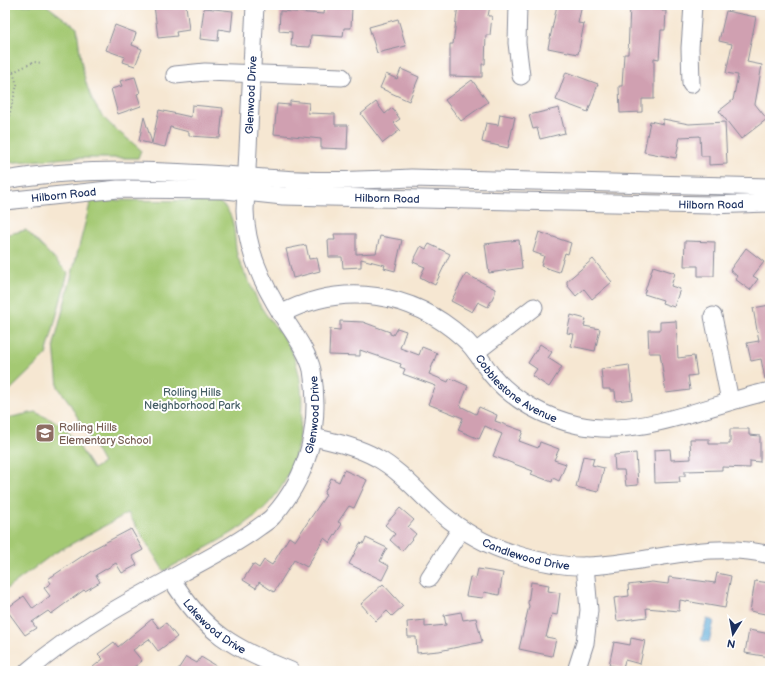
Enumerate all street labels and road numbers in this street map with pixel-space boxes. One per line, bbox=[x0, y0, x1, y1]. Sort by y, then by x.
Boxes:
street label: Glenwood Drive bbox=[243, 55, 260, 134]
street label: Hilborn Road bbox=[31, 185, 97, 205]
street label: Hilborn Road bbox=[354, 192, 420, 206]
street label: Hilborn Road bbox=[678, 198, 744, 212]
street label: Cobblestone Avenue bbox=[473, 352, 559, 426]
street label: Glenwood Drive bbox=[302, 375, 322, 455]
street label: Candlewood Drive bbox=[480, 536, 571, 573]
street label: Lakewood Drive bbox=[180, 597, 248, 657]

